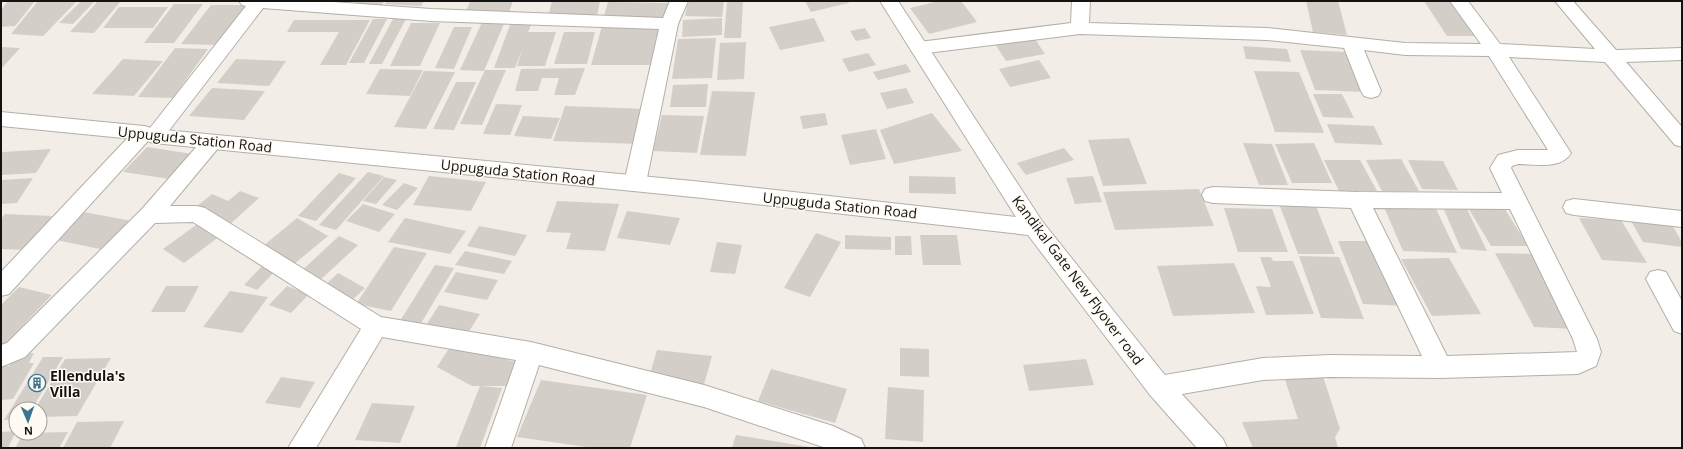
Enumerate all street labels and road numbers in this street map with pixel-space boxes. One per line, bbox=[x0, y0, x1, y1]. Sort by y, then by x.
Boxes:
street label: Uppuguda Station Road bbox=[117, 121, 273, 157]
street label: Uppuguda Station Road bbox=[440, 154, 596, 190]
street label: Uppuguda Station Road bbox=[762, 187, 918, 223]
street label: Kandikal Gate New Flyover road bbox=[1008, 191, 1148, 369]

